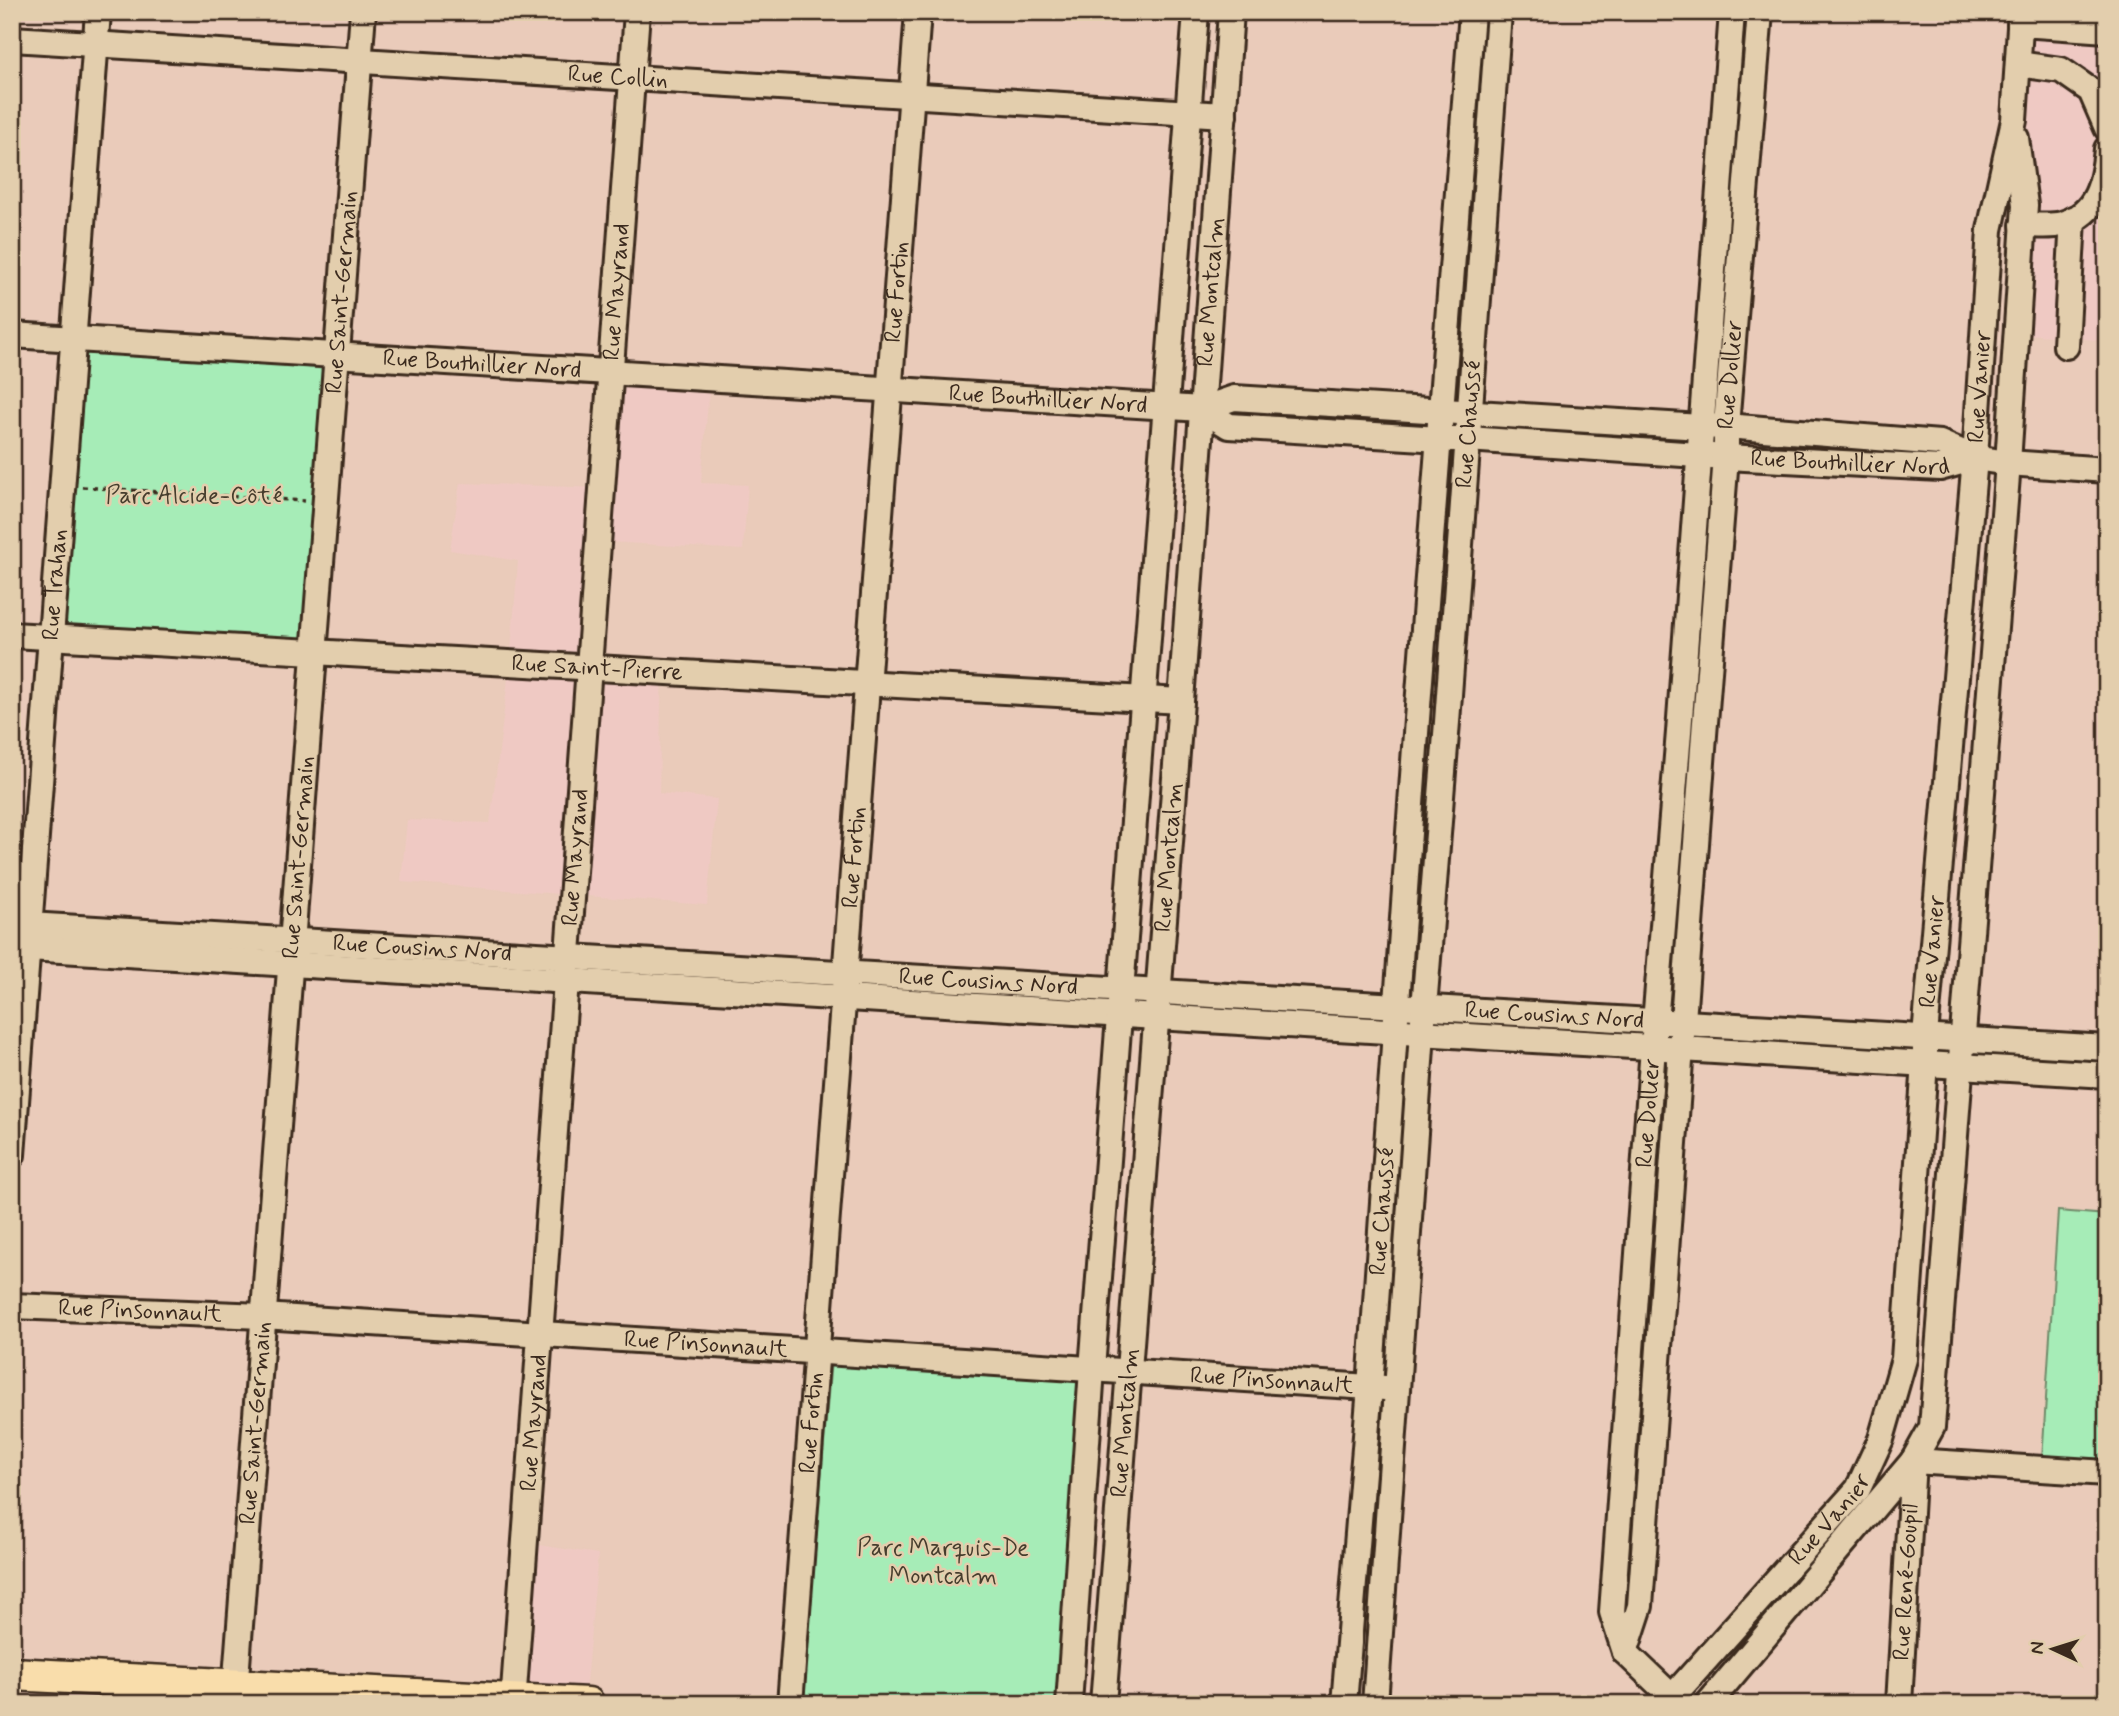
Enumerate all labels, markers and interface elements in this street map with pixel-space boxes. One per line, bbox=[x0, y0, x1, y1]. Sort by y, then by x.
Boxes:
street label: Rue Collin bbox=[567, 58, 669, 96]
street label: Rue Saint-Germain bbox=[318, 189, 365, 395]
street label: Rue Montcalm bbox=[1190, 216, 1232, 368]
street label: Rue Mayrand bbox=[596, 222, 637, 362]
street label: Rue Fortin bbox=[878, 240, 916, 344]
street label: Rue Dollier bbox=[1710, 319, 1750, 431]
street label: Rue Vanier bbox=[1961, 328, 1999, 444]
street label: Rue Bouthillier Nord bbox=[382, 343, 582, 386]
street label: Rue Chaussé bbox=[1449, 359, 1489, 489]
street label: Rue Bouthillier Nord bbox=[948, 378, 1148, 421]
street label: Rue Bouthillier Nord bbox=[1750, 443, 1953, 483]
park label: Parc Alcide-Côté bbox=[106, 481, 283, 512]
street label: Rue Trahan bbox=[35, 528, 75, 642]
street label: Rue Saint-Pierre bbox=[511, 648, 684, 688]
street label: Rue Saint-Germain bbox=[275, 755, 322, 960]
street label: Rue Montcalm bbox=[1148, 782, 1190, 933]
street label: Rue Mayrand bbox=[555, 788, 596, 927]
street label: Rue Fortin bbox=[835, 806, 873, 909]
street label: Rue Vanier bbox=[1912, 893, 1953, 1009]
street label: Rue Cousins Nord bbox=[332, 928, 513, 969]
street label: Rue Cousins Nord bbox=[898, 961, 1079, 1003]
street label: Rue Cousins Nord bbox=[1464, 995, 1645, 1036]
street label: Rue Dollier bbox=[1629, 1057, 1668, 1169]
street label: Rue Chaussé bbox=[1362, 1146, 1402, 1276]
street label: Rue Pinsonnault bbox=[57, 1292, 222, 1330]
street label: Rue Saint-Germain bbox=[232, 1320, 279, 1526]
street label: Rue Pinsonnault bbox=[623, 1324, 789, 1365]
street label: Rue Montcalm bbox=[1104, 1347, 1146, 1499]
street label: Rue Mayrand bbox=[513, 1353, 554, 1493]
street label: Rue Pinsonnault bbox=[1189, 1360, 1355, 1401]
street label: Rue Fortin bbox=[792, 1371, 831, 1475]
street label: Rue Vanier bbox=[1781, 1468, 1879, 1572]
street label: Rue René-Goupil bbox=[1886, 1503, 1926, 1661]
park label: Parc Marquis-De Montcalm bbox=[857, 1533, 1029, 1592]
north arrow bbox=[2018, 1614, 2088, 1684]
text: N bbox=[2025, 1641, 2050, 1655]

